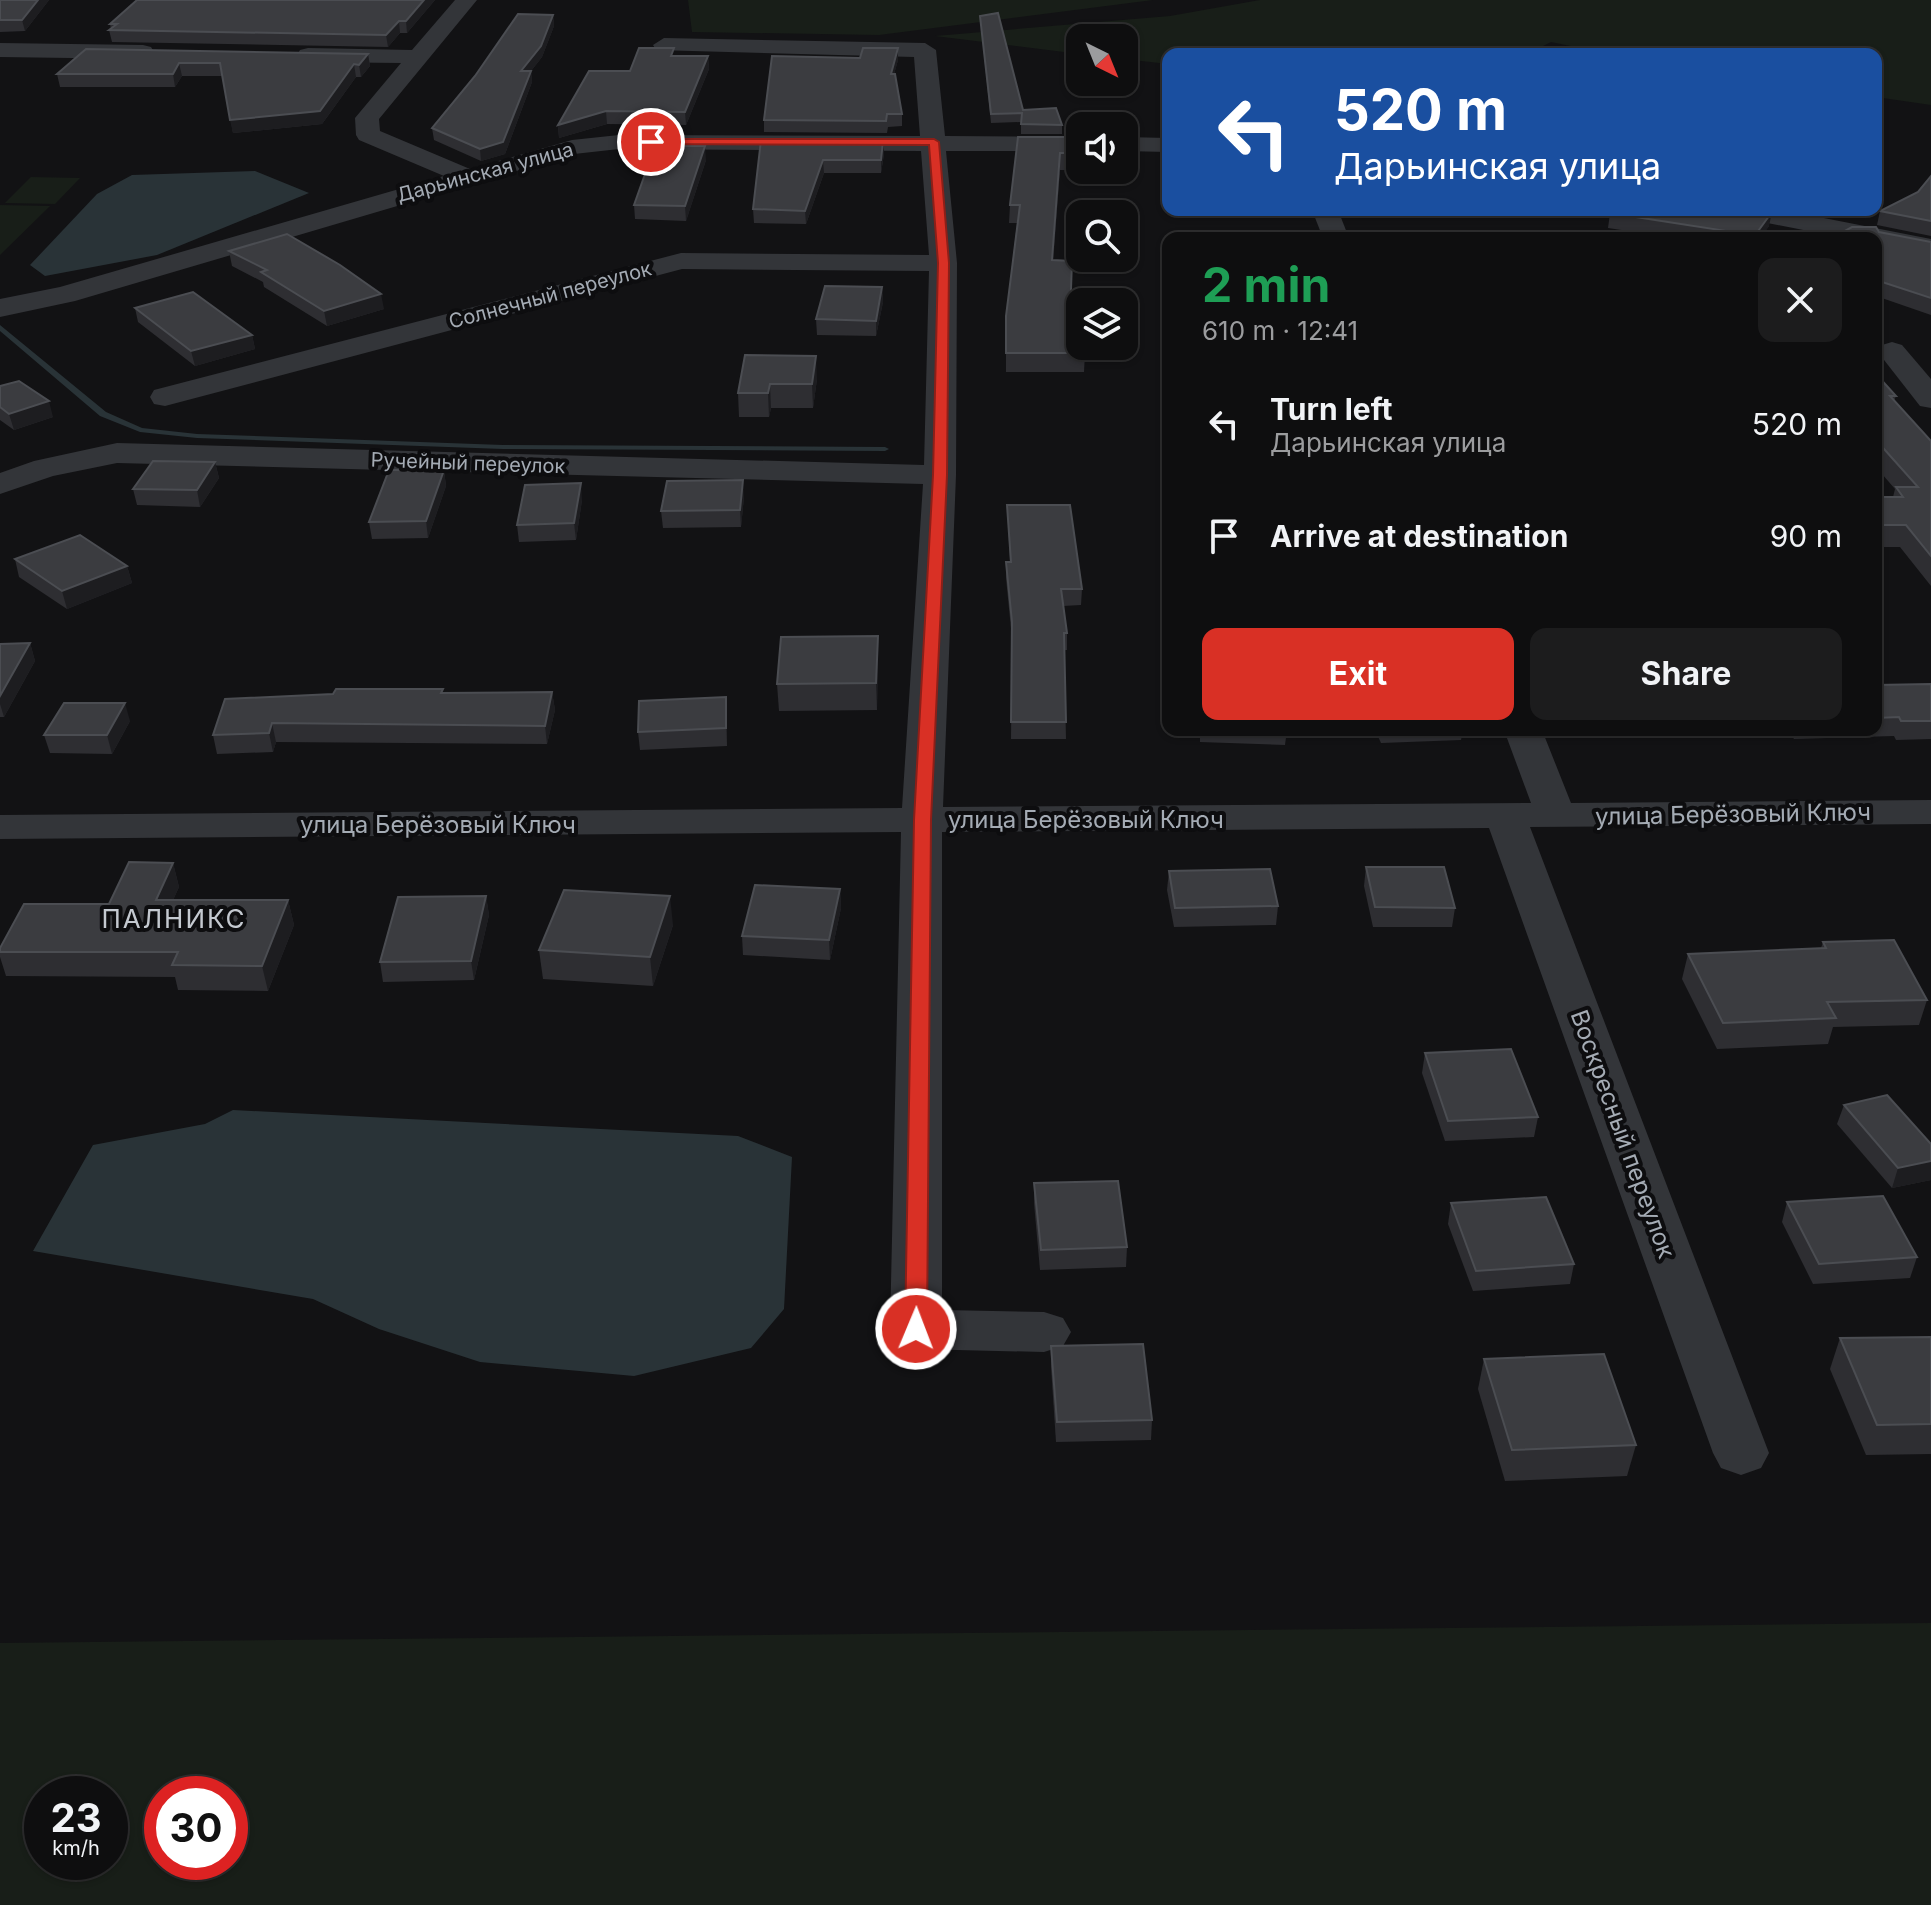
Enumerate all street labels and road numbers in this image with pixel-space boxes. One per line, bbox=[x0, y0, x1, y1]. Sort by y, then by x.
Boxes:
street label: Дарьинская улица bbox=[394, 137, 576, 207]
street label: Солнечный переулок bbox=[446, 256, 654, 334]
street label: Ручейный переулок bbox=[370, 448, 566, 478]
street label: улица Берёзовый Ключ bbox=[1595, 797, 1871, 831]
street label: улица Берёзовый Ключ bbox=[948, 805, 1224, 834]
street label: улица Берёзовый Ключ bbox=[300, 810, 576, 839]
street label: Воскресный переулок bbox=[1565, 1006, 1681, 1262]

